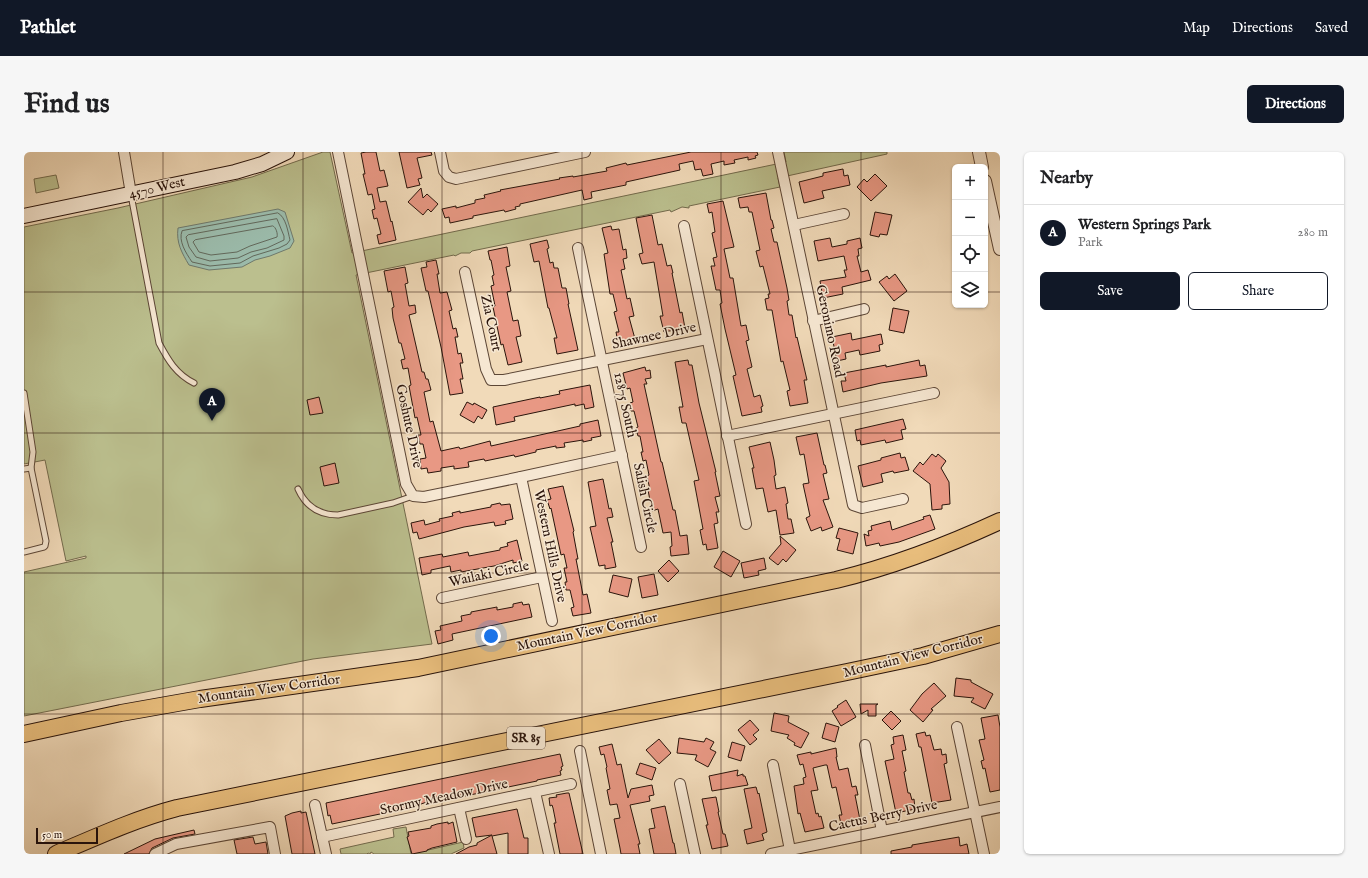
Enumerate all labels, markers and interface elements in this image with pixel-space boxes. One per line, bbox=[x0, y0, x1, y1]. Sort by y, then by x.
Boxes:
text: Pathlet bbox=[20, 16, 76, 40]
text: Map bbox=[1183, 19, 1210, 37]
text: Directions bbox=[1232, 19, 1293, 37]
text: Saved bbox=[1315, 19, 1348, 37]
button: Directions bbox=[1247, 85, 1344, 123]
text: Find us bbox=[24, 87, 110, 122]
map controls bbox=[952, 164, 988, 308]
button: + bbox=[952, 164, 988, 200]
text: Nearby bbox=[1040, 168, 1093, 189]
street label: 4570 West bbox=[127, 173, 187, 203]
button: − bbox=[952, 200, 988, 236]
text: Western Springs Park bbox=[1078, 215, 1211, 234]
text: A bbox=[1049, 224, 1057, 241]
text: 280 m bbox=[1298, 224, 1328, 241]
text: Park bbox=[1078, 234, 1103, 251]
button: locate bbox=[952, 236, 988, 272]
button: layers bbox=[952, 272, 988, 308]
button: Save bbox=[1040, 272, 1180, 310]
button: Share bbox=[1188, 272, 1328, 310]
street label: Geronimo Road bbox=[811, 283, 849, 380]
street label: Zia Court bbox=[476, 293, 506, 353]
street label: Shawnee Drive bbox=[610, 318, 698, 354]
street label: 12875 South bbox=[609, 371, 641, 440]
street label: Goshute Drive bbox=[391, 382, 427, 470]
pin: A bbox=[199, 388, 225, 421]
street label: Salish Circle bbox=[629, 461, 661, 535]
street label: Western Hills Drive bbox=[529, 488, 571, 605]
street label: Wailaki Circle bbox=[447, 557, 531, 591]
street label: Mountain View Corridor bbox=[515, 608, 659, 656]
your location bbox=[481, 626, 501, 646]
street label: Mountain View Corridor bbox=[841, 630, 985, 682]
street label: Mountain View Corridor bbox=[197, 670, 341, 708]
road number: SR 85 bbox=[507, 727, 545, 749]
street label: Stormy Meadow Drive bbox=[378, 775, 510, 819]
street label: Cactus Berry Drive bbox=[827, 796, 940, 836]
scale bar bbox=[36, 826, 98, 845]
text: 50 m bbox=[42, 828, 62, 842]

